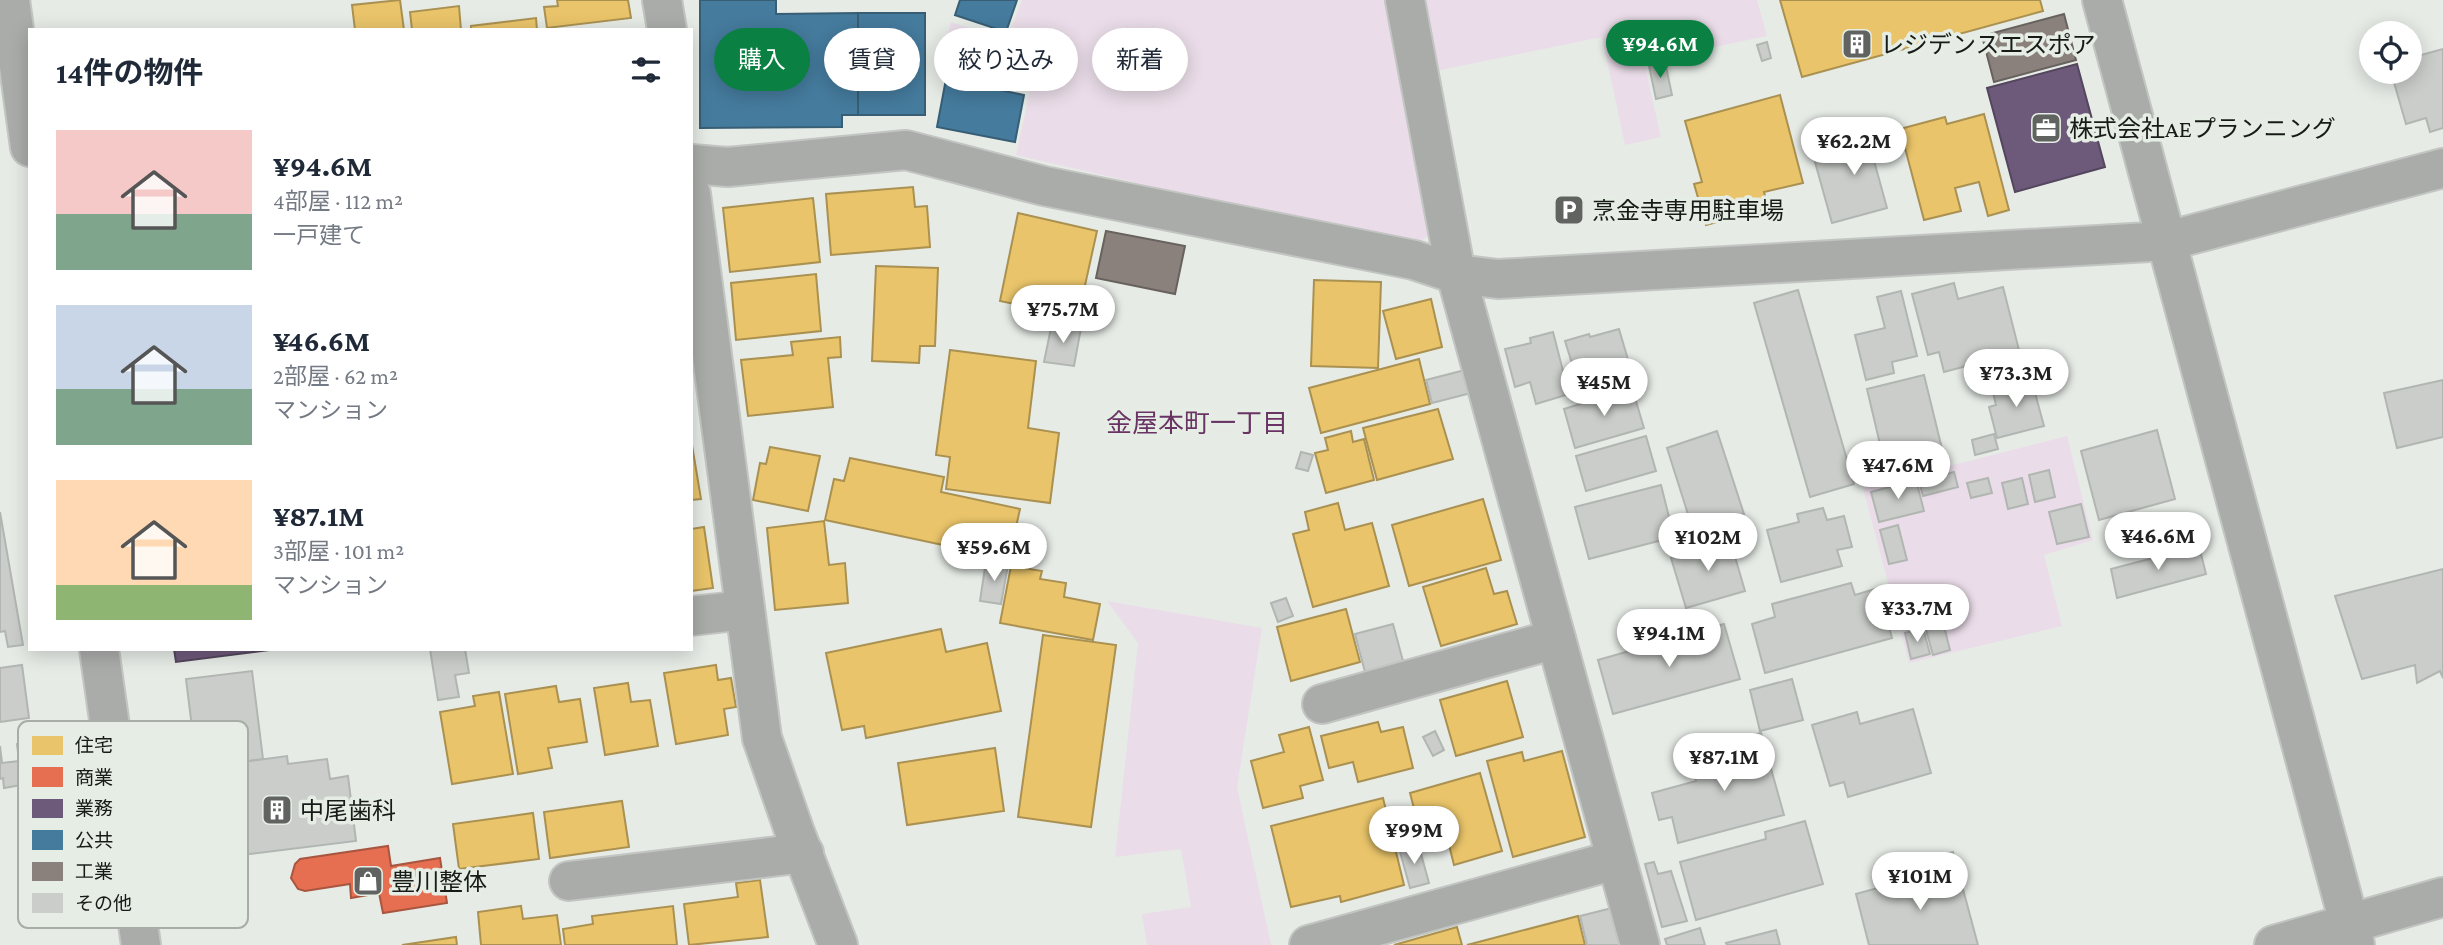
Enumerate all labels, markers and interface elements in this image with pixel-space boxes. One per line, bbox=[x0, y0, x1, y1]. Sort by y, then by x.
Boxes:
pin: ¥94.6M bbox=[1603, 20, 1717, 80]
map controls bbox=[2359, 21, 2422, 84]
button: locate bbox=[2359, 21, 2422, 84]
building icon: レジデンスエスポア bbox=[1840, 27, 1874, 61]
chip: 購入 bbox=[714, 28, 810, 91]
chip: 賃貸 bbox=[824, 28, 920, 91]
chip: 絞り込み bbox=[934, 28, 1078, 91]
chip: 新着 bbox=[1092, 28, 1188, 91]
text: ¥94.6M bbox=[1622, 30, 1698, 56]
place label: レジデンスエスポア bbox=[1880, 31, 2096, 58]
icon: filters bbox=[627, 51, 665, 89]
text: 14件の物件 bbox=[56, 56, 203, 89]
office icon: 株式会社AEプランニング bbox=[2029, 111, 2063, 145]
place label: 株式会社AEプランニング bbox=[2069, 115, 2336, 142]
pin: ¥62.2M bbox=[1797, 118, 1911, 177]
text: ¥62.2M bbox=[1817, 127, 1891, 153]
text: ¥94.6M bbox=[273, 149, 372, 182]
icon: home bbox=[112, 158, 196, 242]
text: 4部屋 · 112 m² bbox=[273, 188, 403, 214]
parking icon: 烹金寺専用駐車場 bbox=[1552, 193, 1586, 227]
place label: 烹金寺専用駐車場 bbox=[1592, 197, 1784, 224]
text: 一戸建て bbox=[273, 222, 365, 248]
pin: ¥75.7M bbox=[1006, 286, 1120, 345]
text: ¥75.7M bbox=[1027, 295, 1099, 321]
text: ¥46.6M bbox=[273, 324, 370, 357]
icon: home bbox=[112, 333, 196, 417]
pin: ¥73.3M bbox=[1959, 350, 2073, 409]
pin: ¥45M bbox=[1563, 358, 1645, 418]
text: ¥73.3M bbox=[1980, 359, 2052, 385]
text: 2部屋 · 62 m² bbox=[273, 363, 398, 389]
text: ¥45M bbox=[1577, 368, 1631, 394]
text: マンション bbox=[273, 397, 388, 423]
district label: 金屋本町一丁目 bbox=[1106, 409, 1288, 438]
pin: ¥47.6M bbox=[1841, 442, 1955, 501]
text: ¥47.6M bbox=[1862, 451, 1934, 477]
text: ¥87.1M bbox=[273, 499, 364, 532]
icon: home bbox=[112, 508, 196, 592]
pin: ¥46.6M bbox=[2101, 512, 2215, 572]
pin: ¥102M bbox=[1659, 514, 1757, 573]
text: ¥46.6M bbox=[2121, 522, 2195, 548]
text: ¥102M bbox=[1674, 523, 1742, 549]
pin: ¥59.6M bbox=[937, 524, 1051, 583]
text: ¥59.6M bbox=[957, 533, 1031, 559]
text: 3部屋 · 101 m² bbox=[273, 538, 404, 564]
text: マンション bbox=[273, 572, 388, 598]
pin: ¥33.7M bbox=[1860, 584, 1974, 644]
text: ¥33.7M bbox=[1881, 594, 1953, 620]
pin: ¥94.1M bbox=[1612, 610, 1726, 669]
text: ¥94.1M bbox=[1633, 619, 1705, 645]
legend bbox=[18, 721, 248, 928]
pin: ¥87.1M bbox=[1667, 734, 1781, 793]
text: 住宅 bbox=[75, 735, 113, 756]
text: ¥87.1M bbox=[1689, 743, 1759, 769]
text: 商業 bbox=[75, 767, 113, 788]
building icon: 中尾歯科 bbox=[260, 793, 294, 827]
place label: 中尾歯科 bbox=[300, 797, 396, 824]
text: 業務 bbox=[75, 798, 113, 819]
pin: ¥99M bbox=[1373, 806, 1455, 866]
text: ¥99M bbox=[1385, 816, 1443, 842]
text: 公共 bbox=[75, 830, 113, 851]
pin: ¥101M bbox=[1871, 852, 1969, 912]
text: 工業 bbox=[75, 861, 113, 882]
text: ¥101M bbox=[1888, 862, 1952, 888]
shop icon: 豊川整体 bbox=[351, 864, 385, 898]
place label: 豊川整体 bbox=[391, 868, 487, 895]
text: その他 bbox=[75, 893, 132, 914]

